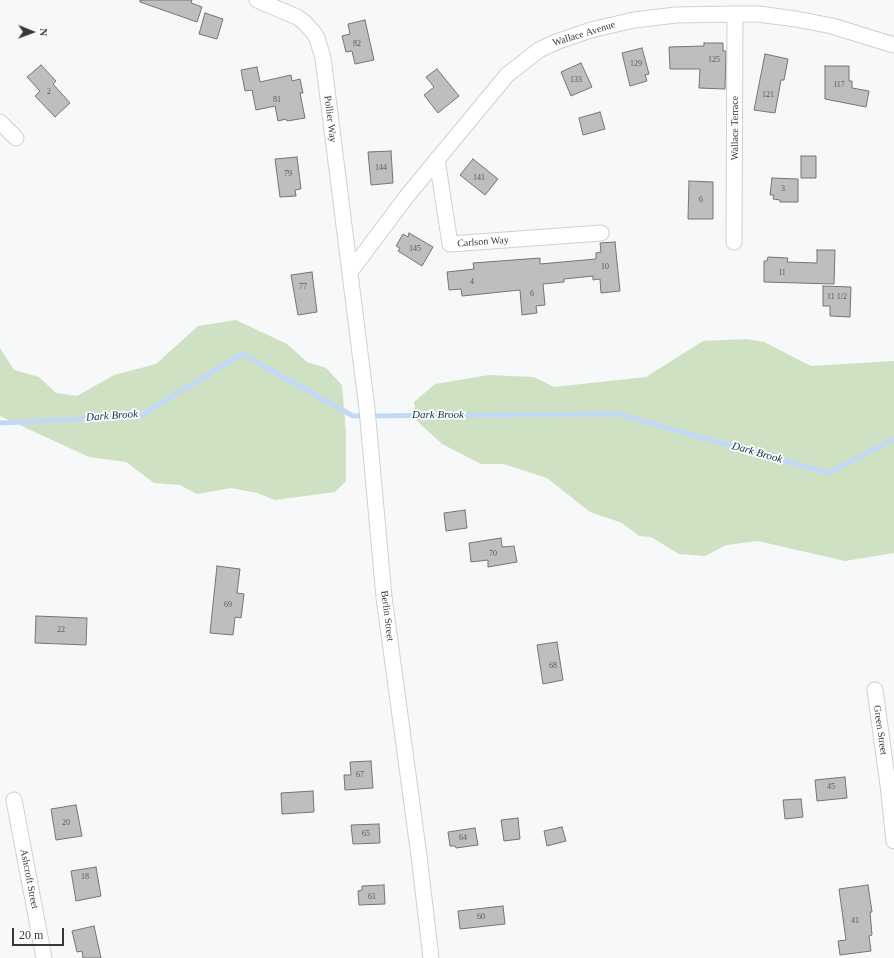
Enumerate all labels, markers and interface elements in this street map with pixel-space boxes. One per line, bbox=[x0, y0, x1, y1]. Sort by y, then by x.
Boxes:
north arrow bbox=[12, 12, 52, 52]
street label: Wallace Avenue bbox=[551, 19, 617, 49]
text: N bbox=[38, 28, 50, 36]
house number: 82 bbox=[353, 39, 361, 49]
house number: 125 bbox=[708, 55, 720, 65]
house number: 129 bbox=[630, 59, 642, 69]
house number: 133 bbox=[570, 75, 582, 85]
house number: 117 bbox=[833, 80, 845, 90]
house number: 2 bbox=[47, 87, 51, 97]
house number: 121 bbox=[762, 90, 774, 100]
house number: 81 bbox=[273, 95, 281, 105]
street label: Pollier Way bbox=[321, 95, 339, 143]
street label: Wallace Terrace bbox=[729, 96, 741, 160]
house number: 144 bbox=[375, 163, 387, 173]
house number: 79 bbox=[284, 169, 292, 179]
house number: 141 bbox=[473, 173, 485, 183]
house number: 3 bbox=[781, 184, 785, 194]
house number: 6 bbox=[699, 195, 703, 205]
street label: Carlson Way bbox=[457, 234, 509, 250]
house number: 145 bbox=[409, 244, 421, 254]
house number: 10 bbox=[601, 262, 609, 272]
house number: 11 bbox=[778, 268, 786, 278]
house number: 4 bbox=[470, 277, 474, 287]
house number: 77 bbox=[299, 282, 307, 292]
house number: 6 bbox=[530, 289, 534, 299]
house number: 11 1/2 bbox=[827, 292, 847, 302]
water label: Dark Brook bbox=[86, 408, 138, 424]
water label: Dark Brook bbox=[412, 408, 464, 422]
water label: Dark Brook bbox=[730, 440, 784, 466]
house number: 70 bbox=[489, 549, 497, 559]
street label: Berlin Street bbox=[378, 590, 396, 642]
house number: 69 bbox=[224, 600, 232, 610]
house number: 22 bbox=[57, 625, 65, 635]
house number: 68 bbox=[549, 661, 557, 671]
street label: Green Street bbox=[871, 704, 889, 756]
house number: 67 bbox=[356, 770, 364, 780]
house number: 45 bbox=[827, 782, 835, 792]
house number: 20 bbox=[62, 818, 70, 828]
house number: 65 bbox=[362, 829, 370, 839]
house number: 64 bbox=[459, 833, 467, 843]
street label: Ashcroft Street bbox=[17, 848, 41, 910]
house number: 18 bbox=[81, 872, 89, 882]
house number: 61 bbox=[368, 892, 376, 902]
house number: 60 bbox=[477, 912, 485, 922]
house number: 41 bbox=[851, 916, 859, 926]
scale bar bbox=[14, 920, 66, 946]
text: 20 m bbox=[19, 928, 43, 942]

